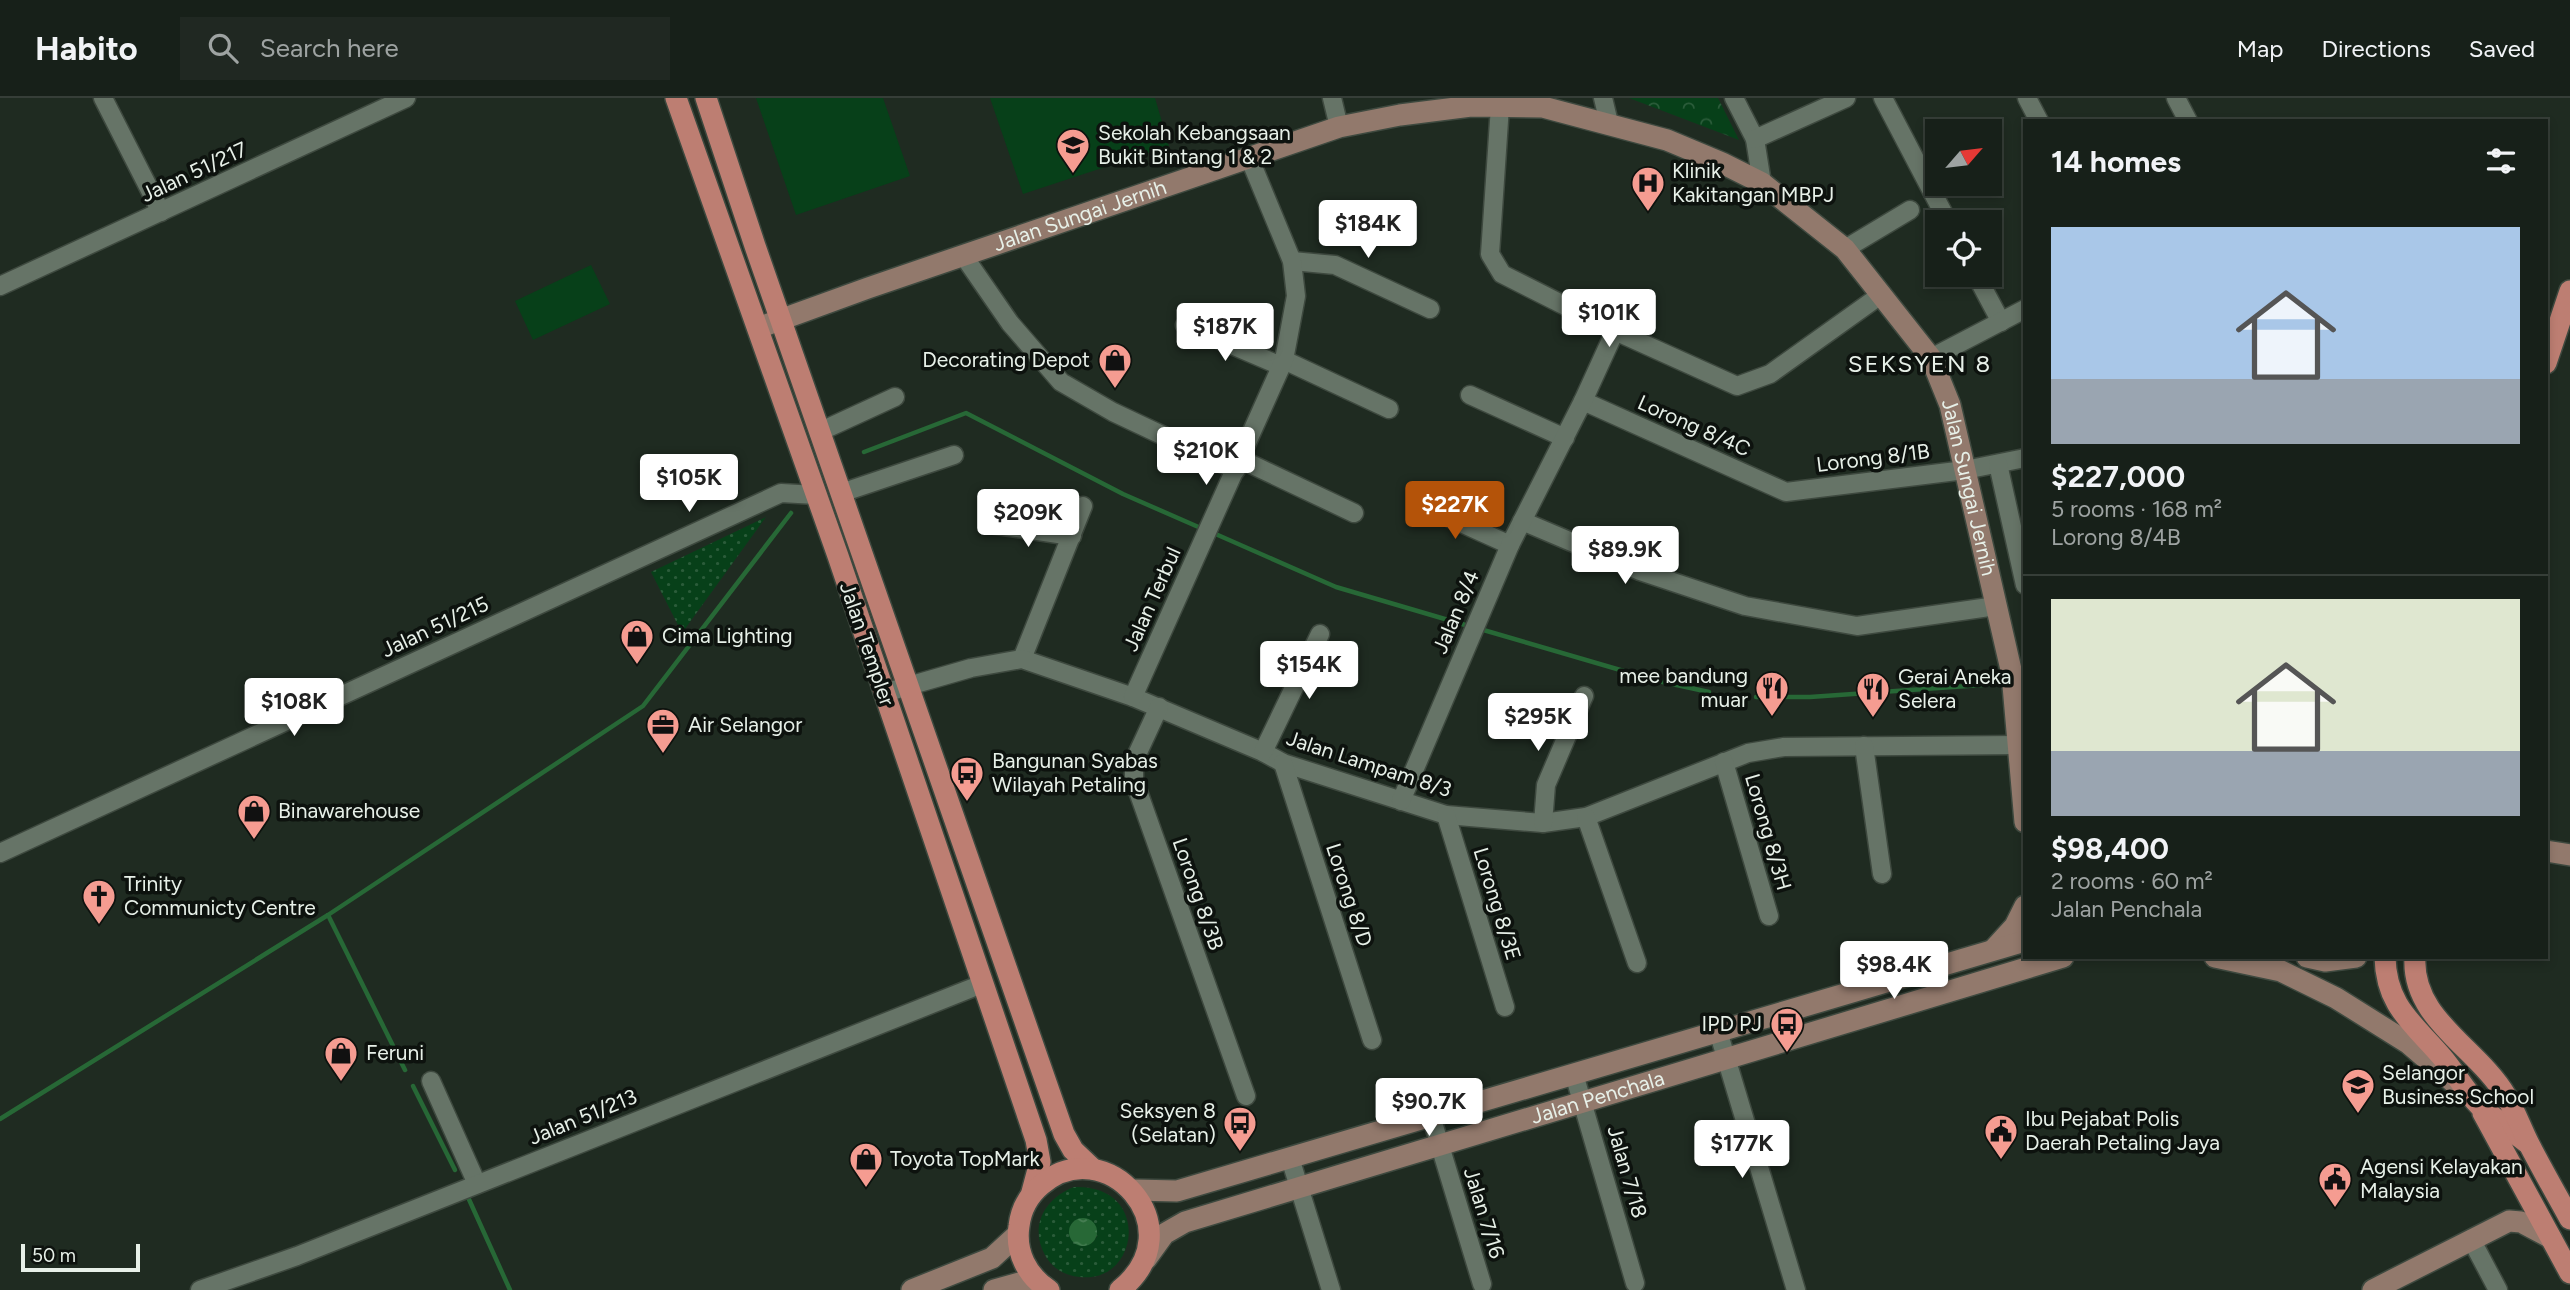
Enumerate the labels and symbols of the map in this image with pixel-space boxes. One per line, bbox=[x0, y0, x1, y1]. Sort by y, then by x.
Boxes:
north arrow bbox=[1925, 119, 2002, 196]
place label: Sekolah Kebangsaan Bukit Bintang 1 & 2 bbox=[1098, 120, 1291, 169]
school or university icon: Sekolah Kebangsaan Bukit Bintang 1 & 2 bbox=[1054, 126, 1092, 175]
street label: Jalan 51/217 bbox=[137, 136, 251, 207]
place label: Klinik Kakitangan MBPJ bbox=[1672, 158, 1834, 207]
hospital icon: Klinik Kakitangan MBPJ bbox=[1629, 164, 1667, 213]
street label: Jalan Sungai Jernih bbox=[990, 174, 1169, 256]
pin: $184K bbox=[1319, 200, 1417, 260]
pin: $101K bbox=[1560, 289, 1658, 349]
pin: $187K bbox=[1176, 303, 1274, 363]
shop icon: Decorating Depot bbox=[1096, 341, 1134, 390]
place label: Decorating Depot bbox=[922, 347, 1090, 372]
district label: SEKSYEN 8 bbox=[1848, 349, 1992, 378]
street label: Lorong 8/4C bbox=[1634, 390, 1754, 462]
street label: Jalan Sungai Jernih bbox=[1937, 394, 2002, 578]
pin: $210K bbox=[1157, 428, 1255, 487]
street label: Lorong 8/1B bbox=[1815, 438, 1931, 477]
pin: $105K bbox=[640, 454, 738, 514]
pin: $227K bbox=[1406, 482, 1504, 541]
pin: $209K bbox=[979, 490, 1077, 549]
pin: $89.9K bbox=[1568, 526, 1682, 586]
street label: Jalan Terbul bbox=[1117, 543, 1186, 655]
street label: Jalan 8/4 bbox=[1427, 566, 1484, 657]
street label: Jalan Templer bbox=[835, 579, 900, 709]
street label: Jalan 51/215 bbox=[377, 591, 492, 662]
shop icon: Cima Lighting bbox=[618, 617, 656, 666]
place label: Cima Lighting bbox=[662, 623, 792, 648]
pin: $154K bbox=[1260, 642, 1358, 701]
place label: mee bandung muar bbox=[1619, 663, 1748, 712]
place label: Gerai Aneka Selera bbox=[1898, 664, 2011, 713]
restaurant icon: mee bandung muar bbox=[1753, 669, 1791, 718]
restaurant icon: Gerai Aneka Selera bbox=[1854, 670, 1892, 719]
pin: $108K bbox=[245, 678, 343, 738]
pin: $295K bbox=[1489, 694, 1587, 753]
office icon: Air Selangor bbox=[644, 706, 682, 755]
place label: Air Selangor bbox=[688, 712, 802, 737]
street label: Jalan Lampam 8/3 bbox=[1284, 725, 1455, 802]
place label: Bangunan Syabas Wilayah Petaling bbox=[992, 748, 1158, 797]
bus stop icon: Bangunan Syabas Wilayah Petaling bbox=[948, 754, 986, 803]
street label: Lorong 8/3H bbox=[1740, 771, 1797, 893]
shop icon: Binawarehouse bbox=[235, 792, 273, 841]
place label: Binawarehouse bbox=[278, 798, 420, 823]
street label: Lorong 8/3B bbox=[1168, 834, 1229, 953]
street label: Lorong 8/D bbox=[1321, 840, 1378, 950]
street label: Lorong 8/3E bbox=[1468, 844, 1526, 963]
place label: Trinity Communicty Centre bbox=[124, 871, 316, 920]
church icon: Trinity Communicty Centre bbox=[80, 877, 118, 926]
pin: $98.4K bbox=[1837, 942, 1951, 1001]
bus stop icon: IPD PJ bbox=[1768, 1005, 1806, 1054]
place label: IPD PJ bbox=[1702, 1011, 1762, 1036]
shop icon: Feruni bbox=[322, 1034, 360, 1083]
place label: Feruni bbox=[366, 1040, 424, 1065]
place label: Selangor Business School bbox=[2382, 1060, 2534, 1109]
street label: Jalan Penchala bbox=[1528, 1065, 1667, 1129]
school or university icon: Selangor Business School bbox=[2339, 1066, 2377, 1115]
pin: $90.7K bbox=[1372, 1079, 1486, 1138]
street label: Jalan 51/213 bbox=[525, 1083, 641, 1150]
place label: Seksyen 8 (Selatan) bbox=[1120, 1098, 1216, 1147]
bus stop icon: Seksyen 8 (Selatan) bbox=[1221, 1104, 1259, 1153]
place label: Ibu Pejabat Polis Daerah Petaling Jaya bbox=[2025, 1106, 2220, 1155]
public building icon: Ibu Pejabat Polis Daerah Petaling Jaya bbox=[1982, 1112, 2020, 1161]
pin: $177K bbox=[1693, 1121, 1791, 1180]
street label: Jalan 7/18 bbox=[1602, 1123, 1653, 1221]
shop icon: Toyota TopMark bbox=[847, 1140, 885, 1189]
place label: Toyota TopMark bbox=[890, 1146, 1040, 1171]
place label: Agensi Kelayakan Malaysia bbox=[2360, 1154, 2523, 1203]
public building icon: Agensi Kelayakan Malaysia bbox=[2316, 1160, 2354, 1209]
street label: Jalan 7/16 bbox=[1459, 1164, 1510, 1261]
scale bar bbox=[21, 1241, 140, 1273]

